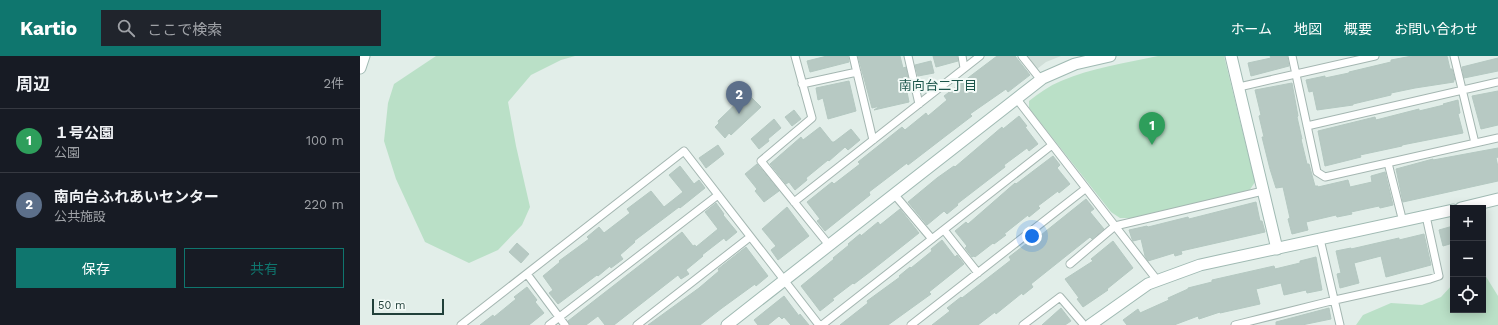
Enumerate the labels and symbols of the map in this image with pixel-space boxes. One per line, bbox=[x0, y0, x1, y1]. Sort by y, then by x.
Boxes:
district label: 南向台二丁目 bbox=[899, 78, 977, 93]
pin: 2 bbox=[726, 81, 752, 114]
pin: 1 bbox=[1139, 112, 1165, 145]
your location bbox=[1022, 226, 1042, 246]
scale bar bbox=[372, 297, 444, 316]

